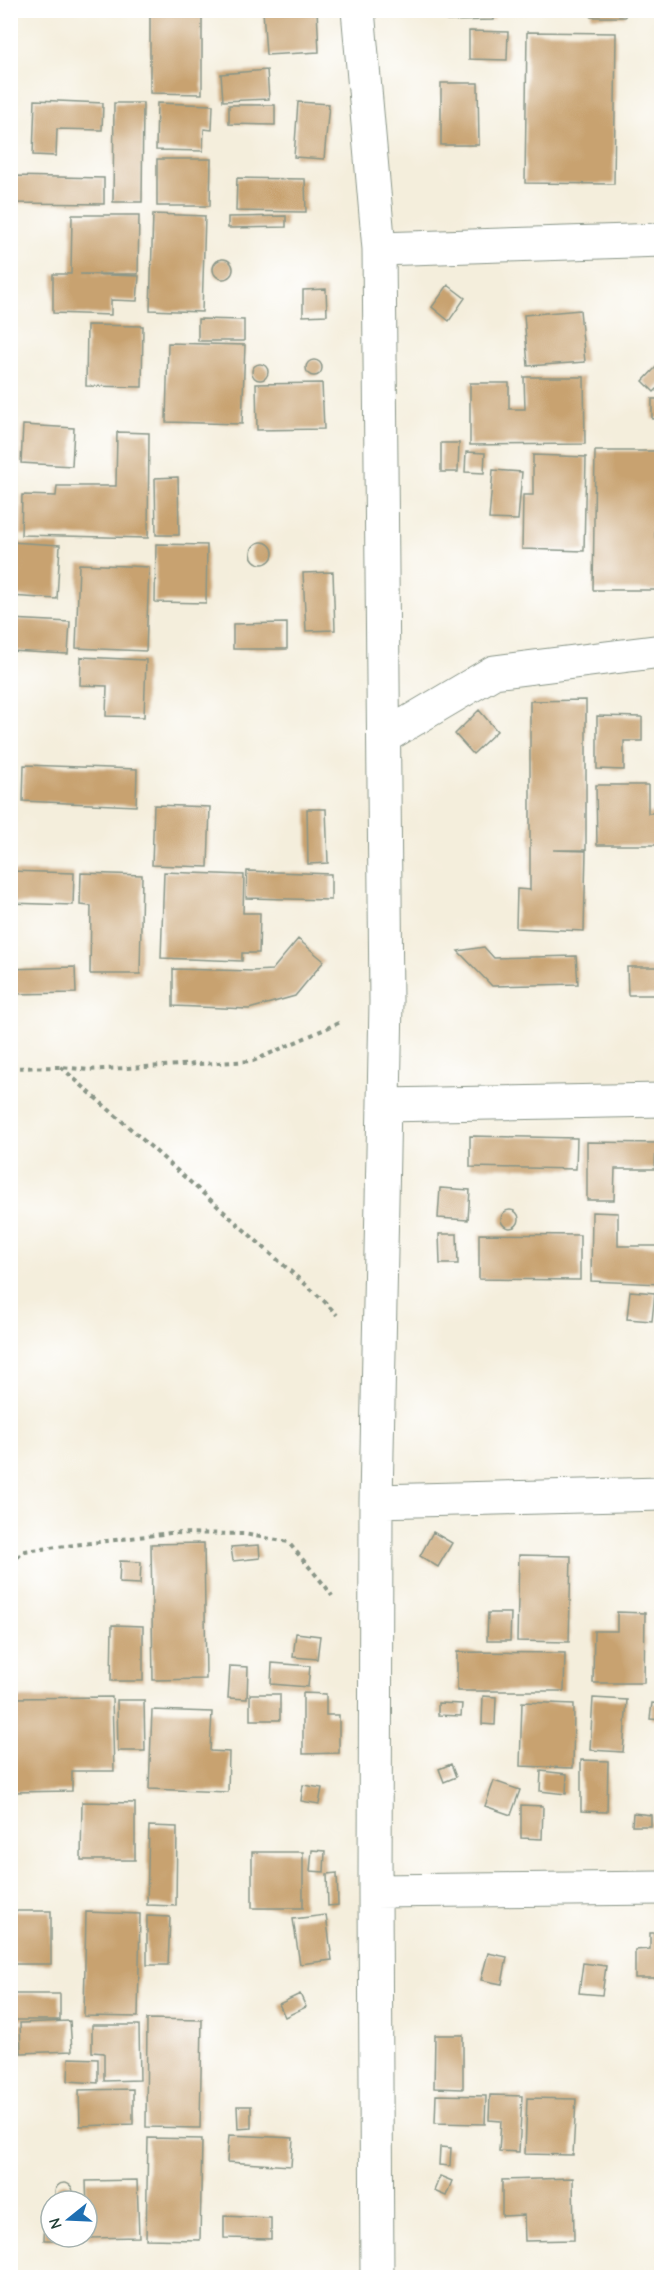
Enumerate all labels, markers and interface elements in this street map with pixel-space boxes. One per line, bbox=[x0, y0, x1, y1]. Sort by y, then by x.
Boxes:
north arrow bbox=[39, 2189, 99, 2249]
text: N bbox=[46, 2216, 66, 2231]

